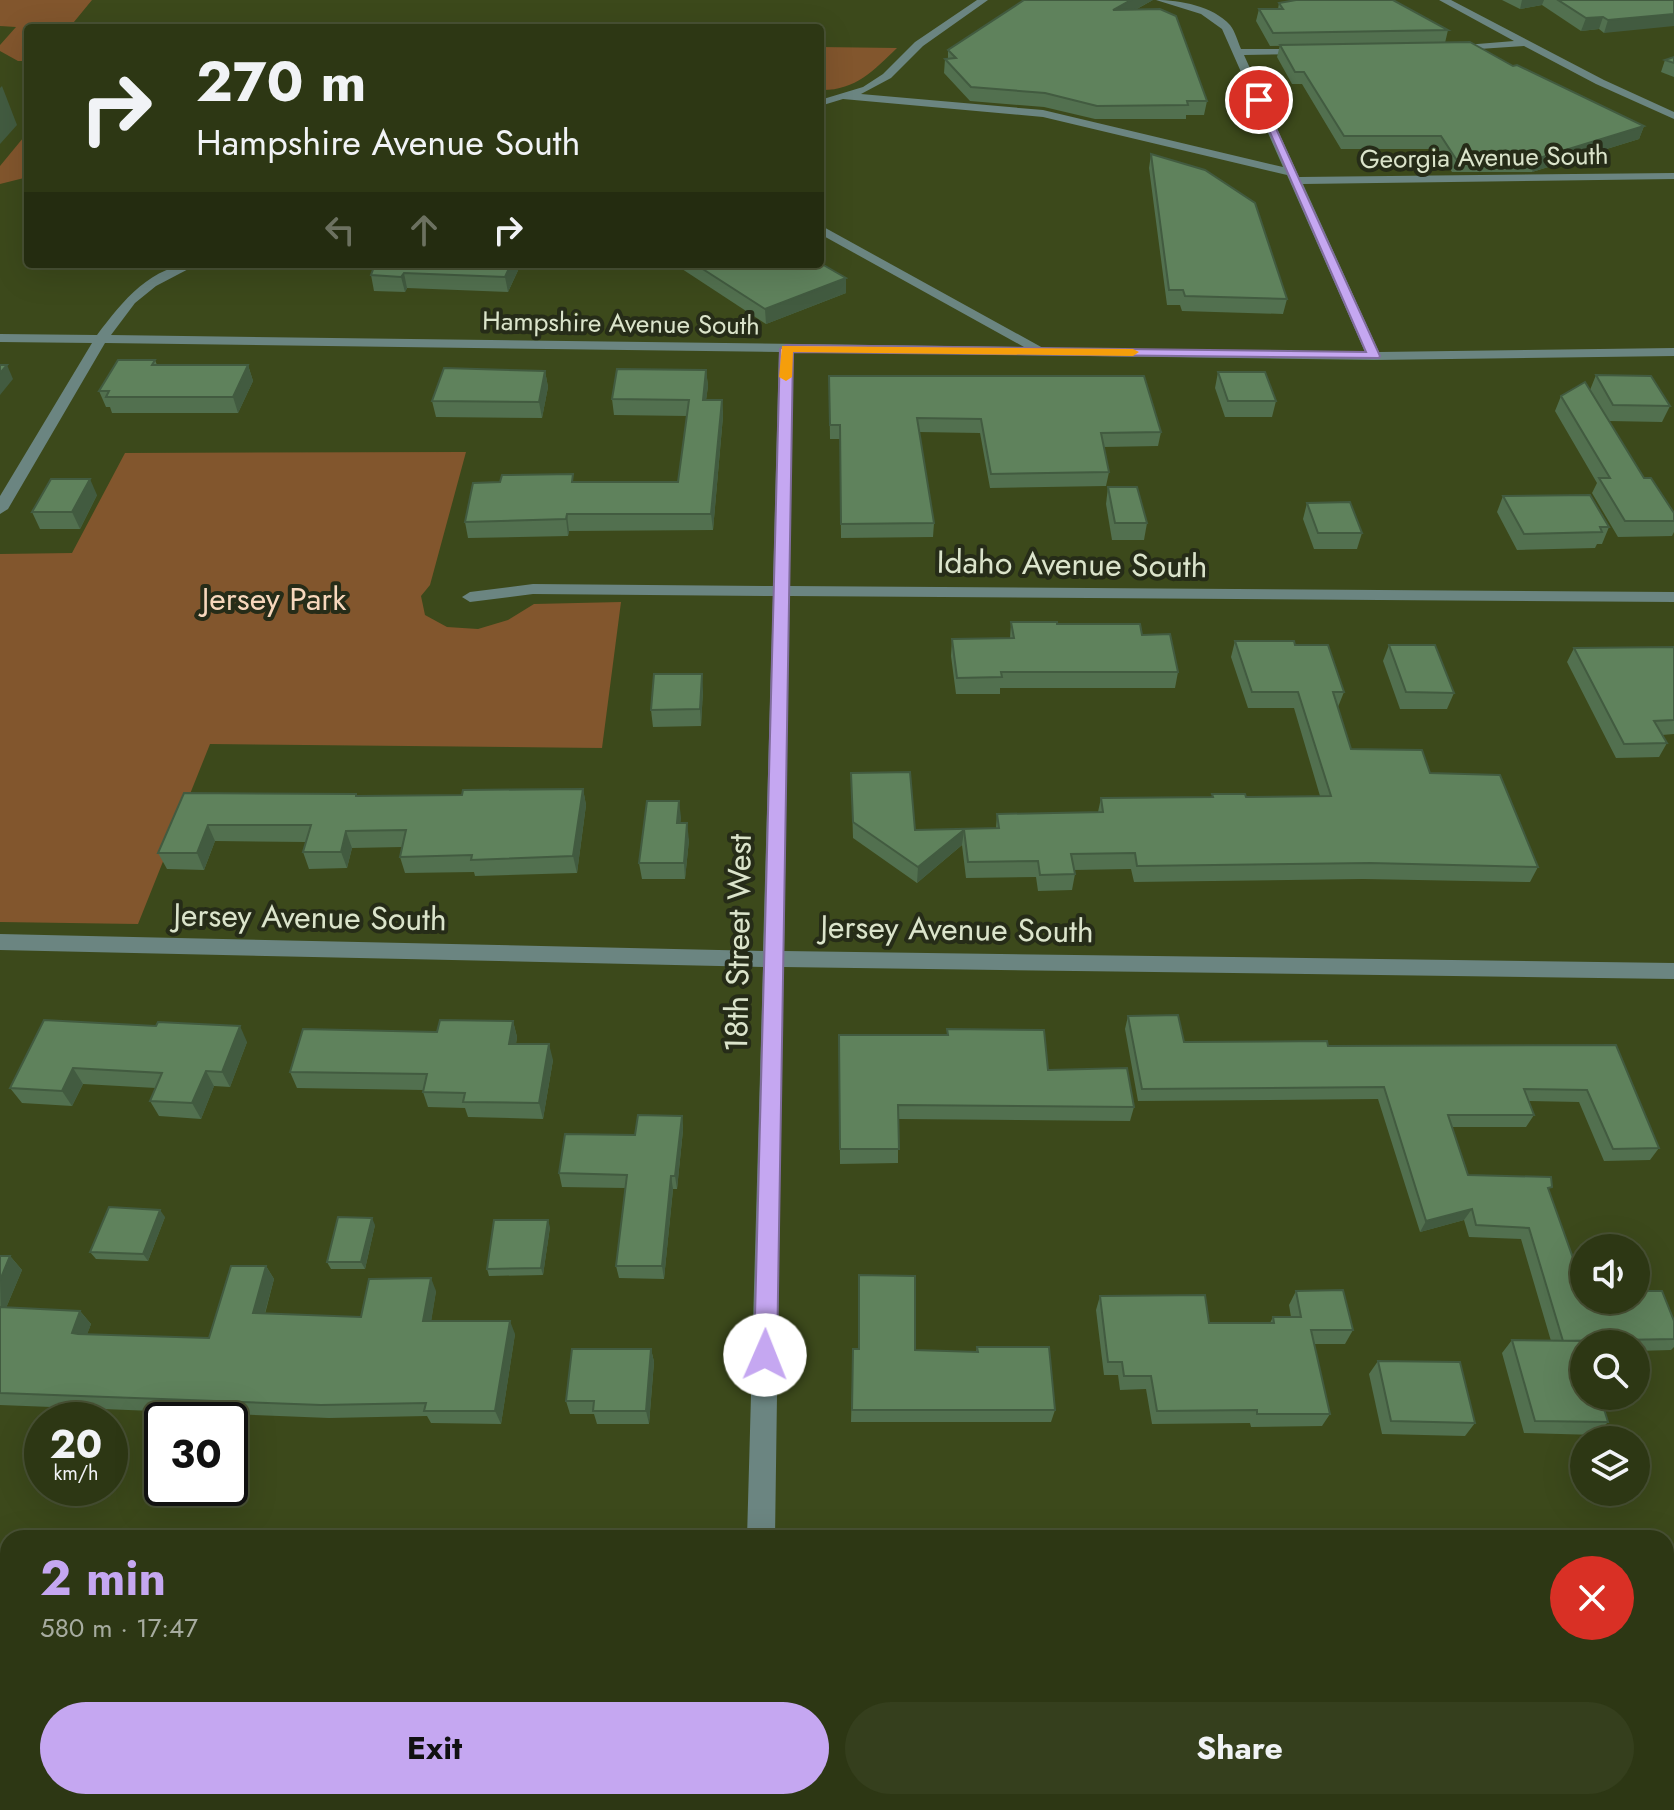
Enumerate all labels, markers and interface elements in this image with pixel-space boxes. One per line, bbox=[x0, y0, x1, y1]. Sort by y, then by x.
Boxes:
text: 270 m bbox=[196, 41, 366, 122]
icon: right bbox=[64, 56, 168, 160]
pin bbox=[1225, 66, 1293, 134]
icon: arrive bbox=[1237, 78, 1281, 122]
text: Hampshire Avenue South bbox=[196, 116, 580, 168]
street label: Georgia Avenue South bbox=[1359, 136, 1609, 178]
icon: left bbox=[318, 208, 362, 252]
icon: ahead bbox=[402, 208, 446, 252]
icon: right bbox=[486, 208, 530, 252]
street label: Hampshire Avenue South bbox=[482, 302, 760, 344]
street label: Idaho Avenue South bbox=[936, 539, 1208, 589]
park label: Jersey Park bbox=[198, 576, 347, 622]
street label: 18th Street West bbox=[713, 833, 763, 1052]
street label: Jersey Avenue South bbox=[169, 892, 447, 942]
street label: Jersey Avenue South bbox=[816, 904, 1094, 954]
map controls bbox=[1570, 1234, 1650, 1506]
button: sound bbox=[1570, 1234, 1650, 1314]
position arrow bbox=[723, 1313, 807, 1397]
button: search bbox=[1570, 1330, 1650, 1410]
speed limit sign: 30 bbox=[144, 1402, 248, 1506]
text: 20 bbox=[50, 1415, 102, 1473]
button: layers bbox=[1570, 1426, 1650, 1506]
text: km/h bbox=[53, 1459, 99, 1488]
text: 2 min bbox=[40, 1544, 166, 1613]
button: close bbox=[1550, 1556, 1634, 1640]
text: 580 m · 17:47 bbox=[40, 1609, 198, 1647]
button: Exit bbox=[40, 1702, 829, 1794]
button: Share bbox=[845, 1702, 1634, 1794]

